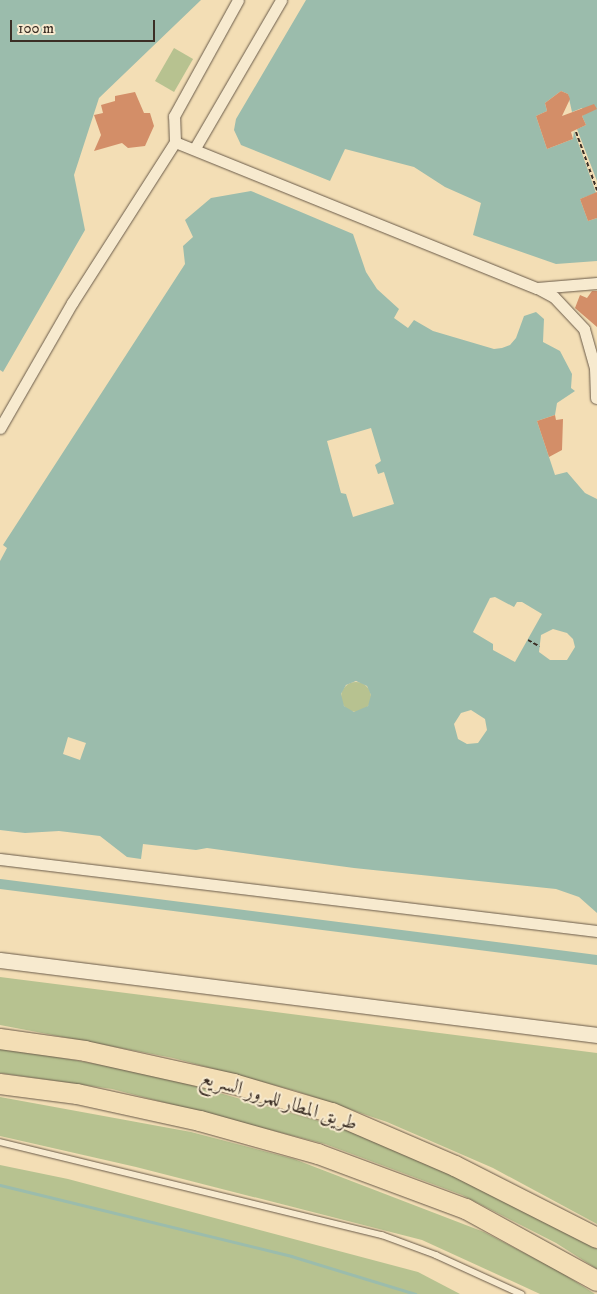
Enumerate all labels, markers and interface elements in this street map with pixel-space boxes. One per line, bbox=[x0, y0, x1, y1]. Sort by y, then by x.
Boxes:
scale bar bbox=[12, 10, 158, 42]
text: 100 m bbox=[18, 19, 54, 38]
street label: طريق المطار للمرور السريع bbox=[198, 1066, 360, 1136]

